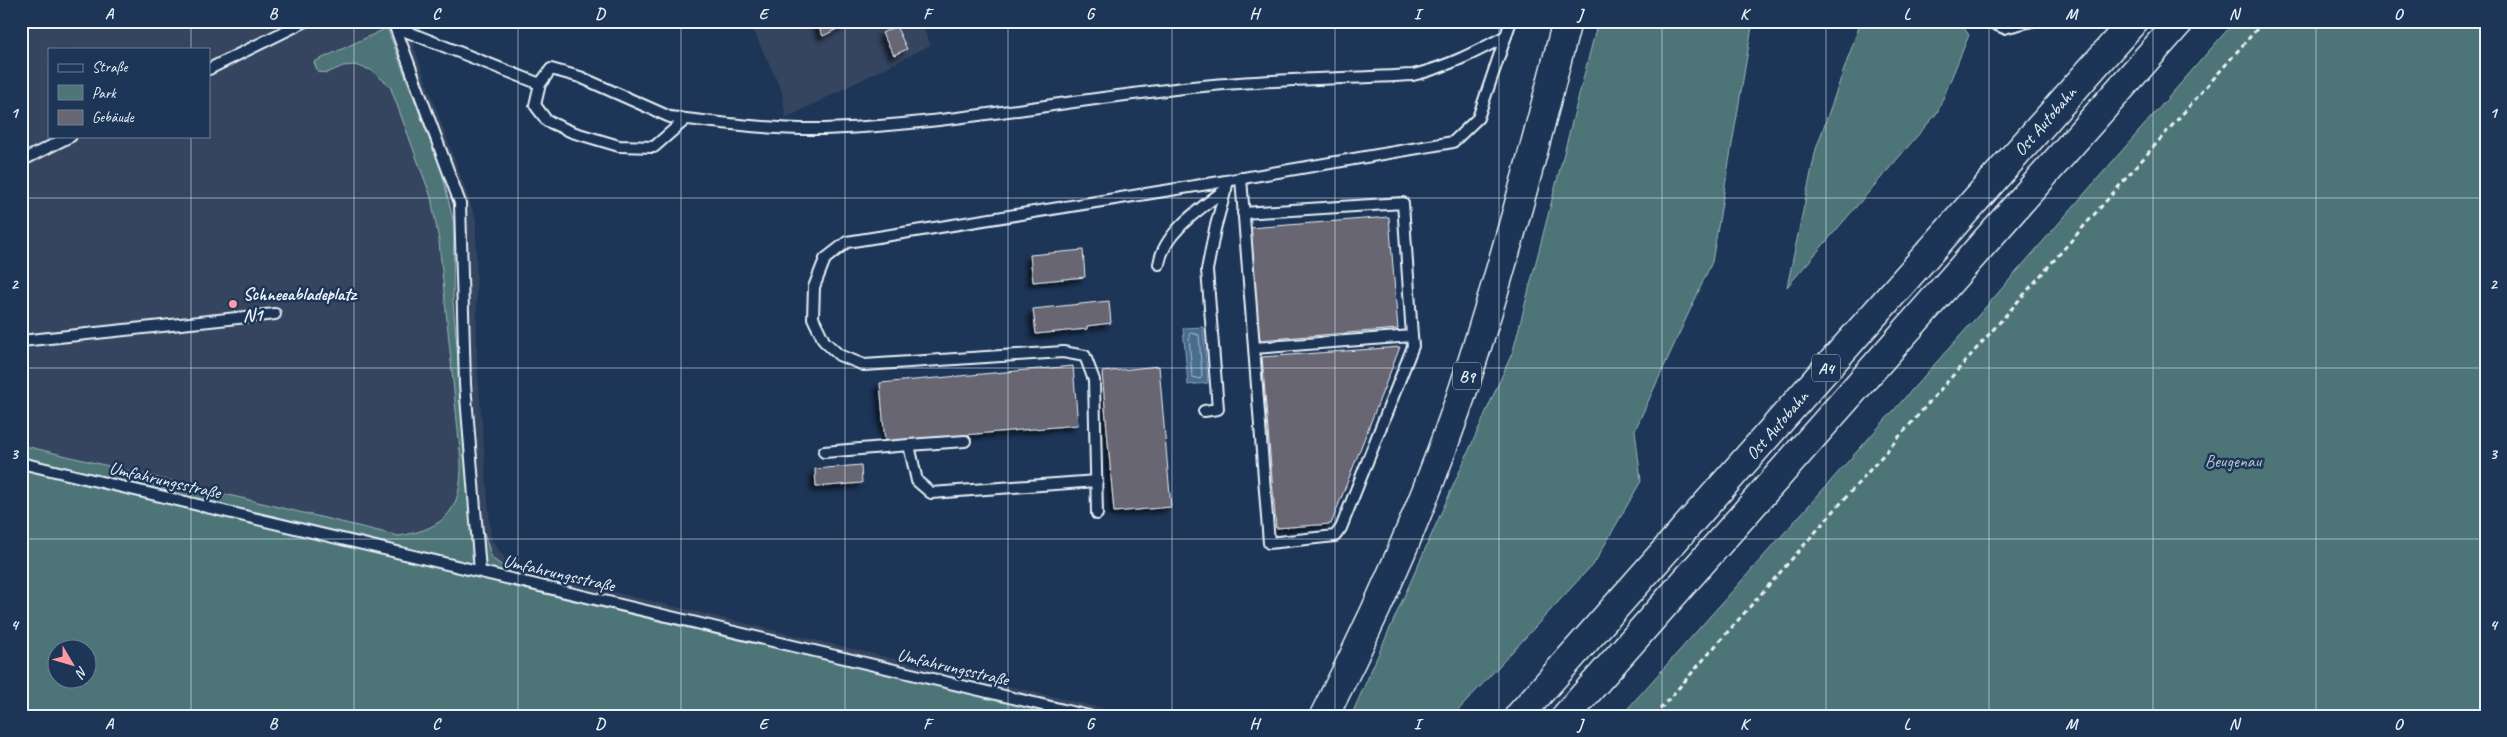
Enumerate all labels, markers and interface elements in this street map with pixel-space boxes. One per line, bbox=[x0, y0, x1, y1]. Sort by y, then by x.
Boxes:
text: A bbox=[105, 4, 115, 24]
text: B bbox=[269, 4, 279, 24]
text: C bbox=[432, 4, 442, 24]
text: D bbox=[595, 4, 606, 24]
text: E bbox=[759, 4, 770, 24]
text: F bbox=[923, 4, 934, 24]
text: G bbox=[1086, 4, 1096, 24]
text: H bbox=[1249, 4, 1261, 24]
text: I bbox=[1414, 4, 1424, 24]
text: J bbox=[1576, 4, 1585, 24]
text: K bbox=[1740, 4, 1752, 24]
text: L bbox=[1904, 4, 1912, 24]
text: M bbox=[2065, 4, 2079, 24]
text: N bbox=[2229, 4, 2242, 24]
text: O bbox=[2394, 4, 2404, 24]
legend bbox=[48, 48, 210, 138]
text: Straße bbox=[92, 58, 128, 77]
street label: Ost Autobahn bbox=[2009, 81, 2082, 160]
text: Park bbox=[92, 84, 117, 103]
text: 1 bbox=[10, 103, 19, 123]
text: 1 bbox=[2489, 103, 2498, 123]
text: Gebäude bbox=[92, 108, 135, 127]
text: 2 bbox=[10, 274, 19, 294]
text: 2 bbox=[2489, 274, 2498, 294]
place label: Schneeabladeplatz N1 bbox=[243, 283, 358, 326]
marker: Schneeabladeplatz N1 bbox=[227, 298, 239, 310]
road number: A4 bbox=[1812, 354, 1840, 382]
road number: B9 bbox=[1453, 362, 1481, 390]
street label: Ost Autobahn bbox=[1741, 385, 1814, 464]
text: 3 bbox=[10, 444, 19, 464]
text: 3 bbox=[2489, 444, 2498, 464]
park label: Beugenau bbox=[2205, 450, 2263, 472]
street label: Umfahrungsstraße bbox=[107, 456, 224, 504]
street label: Umfahrungsstraße bbox=[501, 549, 618, 597]
text: 4 bbox=[10, 615, 19, 635]
text: 4 bbox=[2489, 615, 2498, 635]
north arrow bbox=[48, 640, 98, 690]
street label: Umfahrungsstraße bbox=[895, 643, 1012, 691]
text: N bbox=[71, 663, 91, 682]
text: A bbox=[105, 714, 115, 734]
text: B bbox=[269, 714, 279, 734]
text: C bbox=[432, 714, 442, 734]
text: D bbox=[595, 714, 606, 734]
text: E bbox=[759, 714, 770, 734]
text: F bbox=[923, 714, 934, 734]
text: G bbox=[1086, 714, 1096, 734]
text: H bbox=[1249, 714, 1261, 734]
text: I bbox=[1414, 714, 1424, 734]
text: J bbox=[1576, 714, 1585, 734]
text: K bbox=[1740, 714, 1752, 734]
text: L bbox=[1904, 714, 1912, 734]
text: M bbox=[2065, 714, 2079, 734]
text: N bbox=[2229, 714, 2242, 734]
text: O bbox=[2394, 714, 2404, 734]

